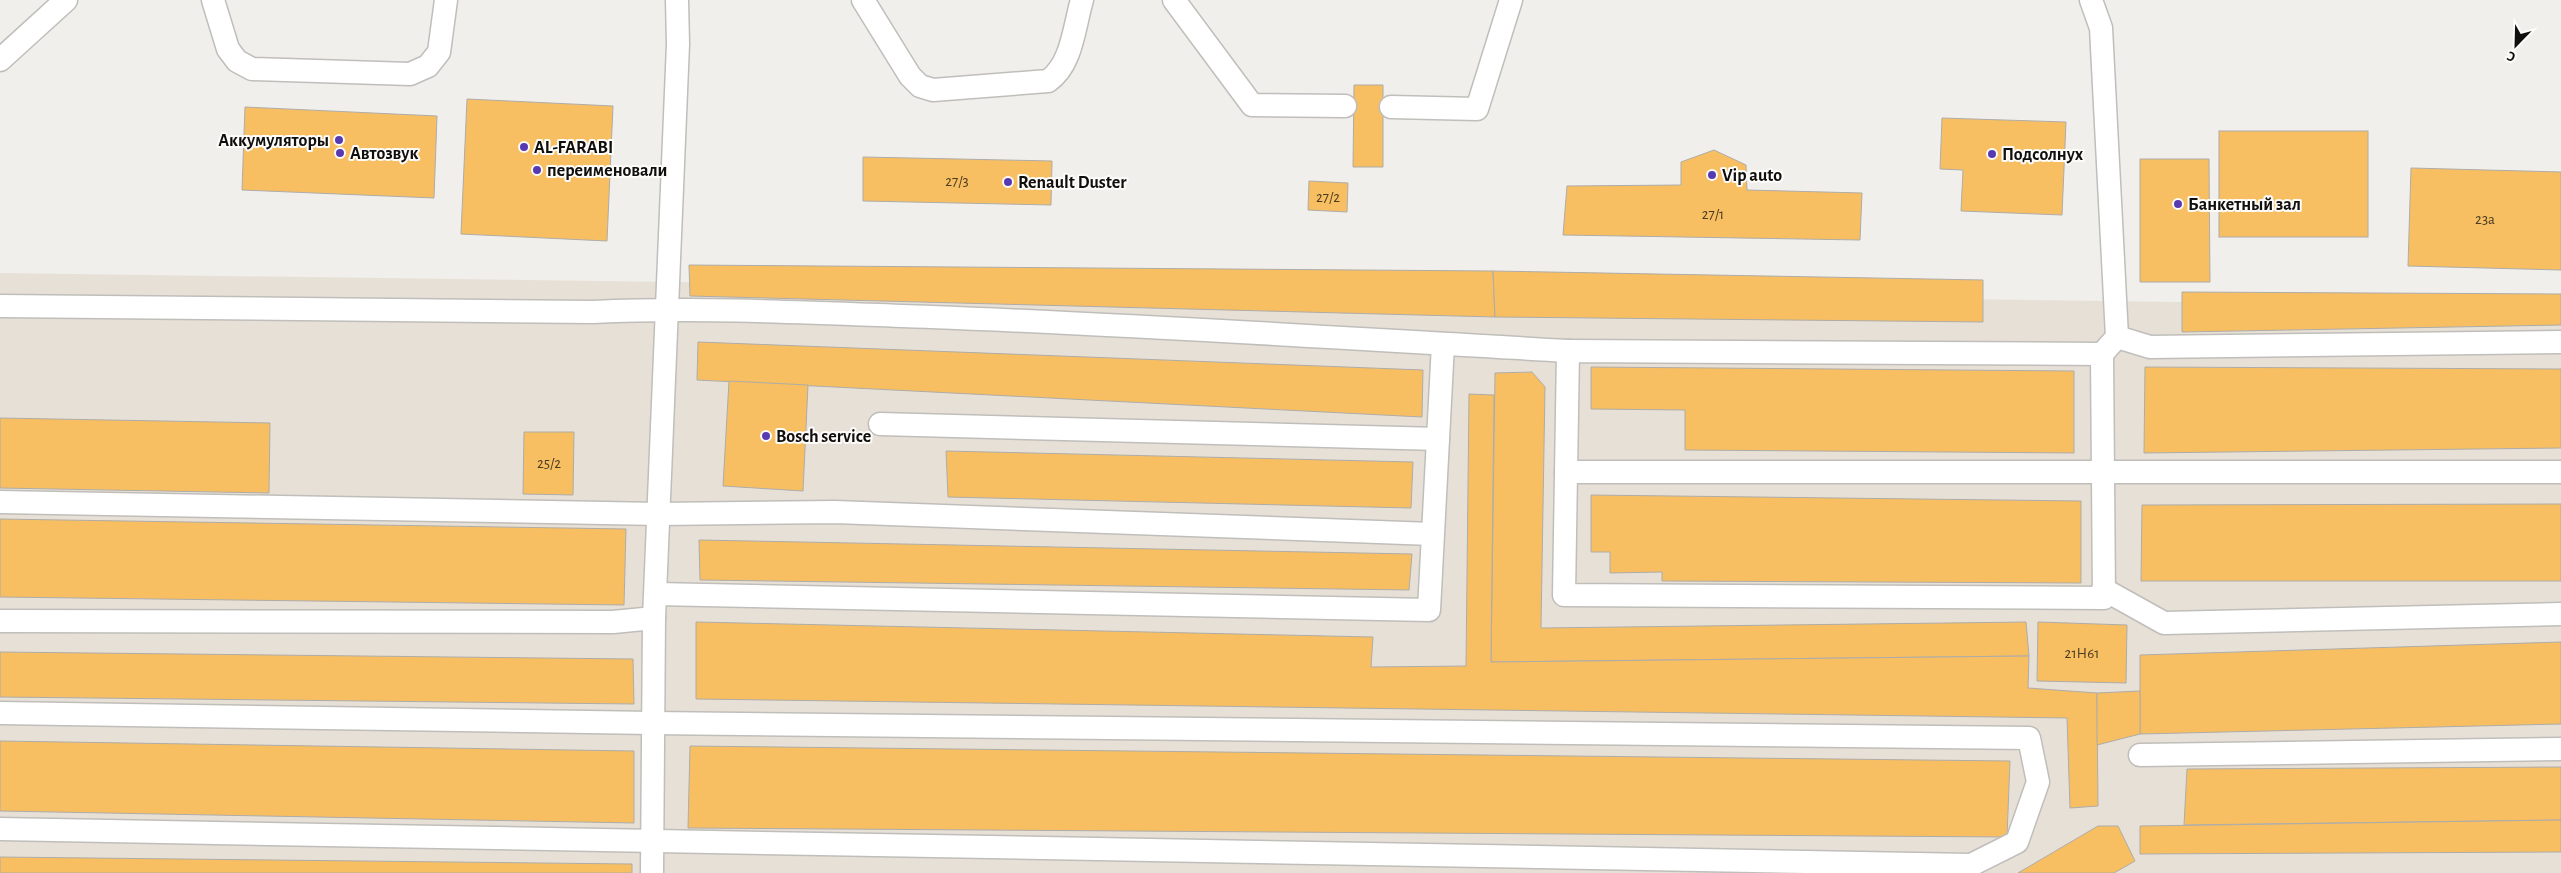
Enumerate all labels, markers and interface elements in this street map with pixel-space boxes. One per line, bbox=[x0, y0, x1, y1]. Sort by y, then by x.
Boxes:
north arrow bbox=[2491, 20, 2541, 70]
text: С bbox=[2505, 48, 2518, 64]
place label: Аккумуляторы bbox=[218, 132, 329, 150]
marker: Аккумуляторы bbox=[333, 134, 345, 146]
place label: AL-FARABI bbox=[534, 139, 613, 157]
marker: AL-FARABI bbox=[518, 141, 530, 153]
place label: Автозвук bbox=[350, 145, 419, 163]
place label: Подсолнух bbox=[2002, 146, 2084, 164]
marker: Автозвук bbox=[334, 147, 346, 159]
marker: Подсолнух bbox=[1986, 148, 1998, 160]
place label: переименовали bbox=[547, 162, 667, 180]
marker: переименовали bbox=[531, 164, 543, 176]
place label: Vip auto bbox=[1722, 167, 1782, 185]
marker: Vip auto bbox=[1706, 169, 1718, 181]
house number: 27/3 bbox=[945, 174, 969, 189]
place label: Renault Duster bbox=[1018, 174, 1127, 192]
marker: Renault Duster bbox=[1002, 176, 1014, 188]
house number: 27/2 bbox=[1316, 190, 1340, 205]
place label: Банкетный зал bbox=[2188, 196, 2301, 214]
marker: Банкетный зал bbox=[2172, 198, 2184, 210]
house number: 27/1 bbox=[1702, 207, 1724, 222]
house number: 23а bbox=[2475, 212, 2495, 227]
place label: Bosch service bbox=[776, 428, 871, 446]
marker: Bosch service bbox=[760, 430, 772, 442]
house number: 25/2 bbox=[537, 456, 561, 471]
house number: 21Н61 bbox=[2065, 646, 2099, 661]

